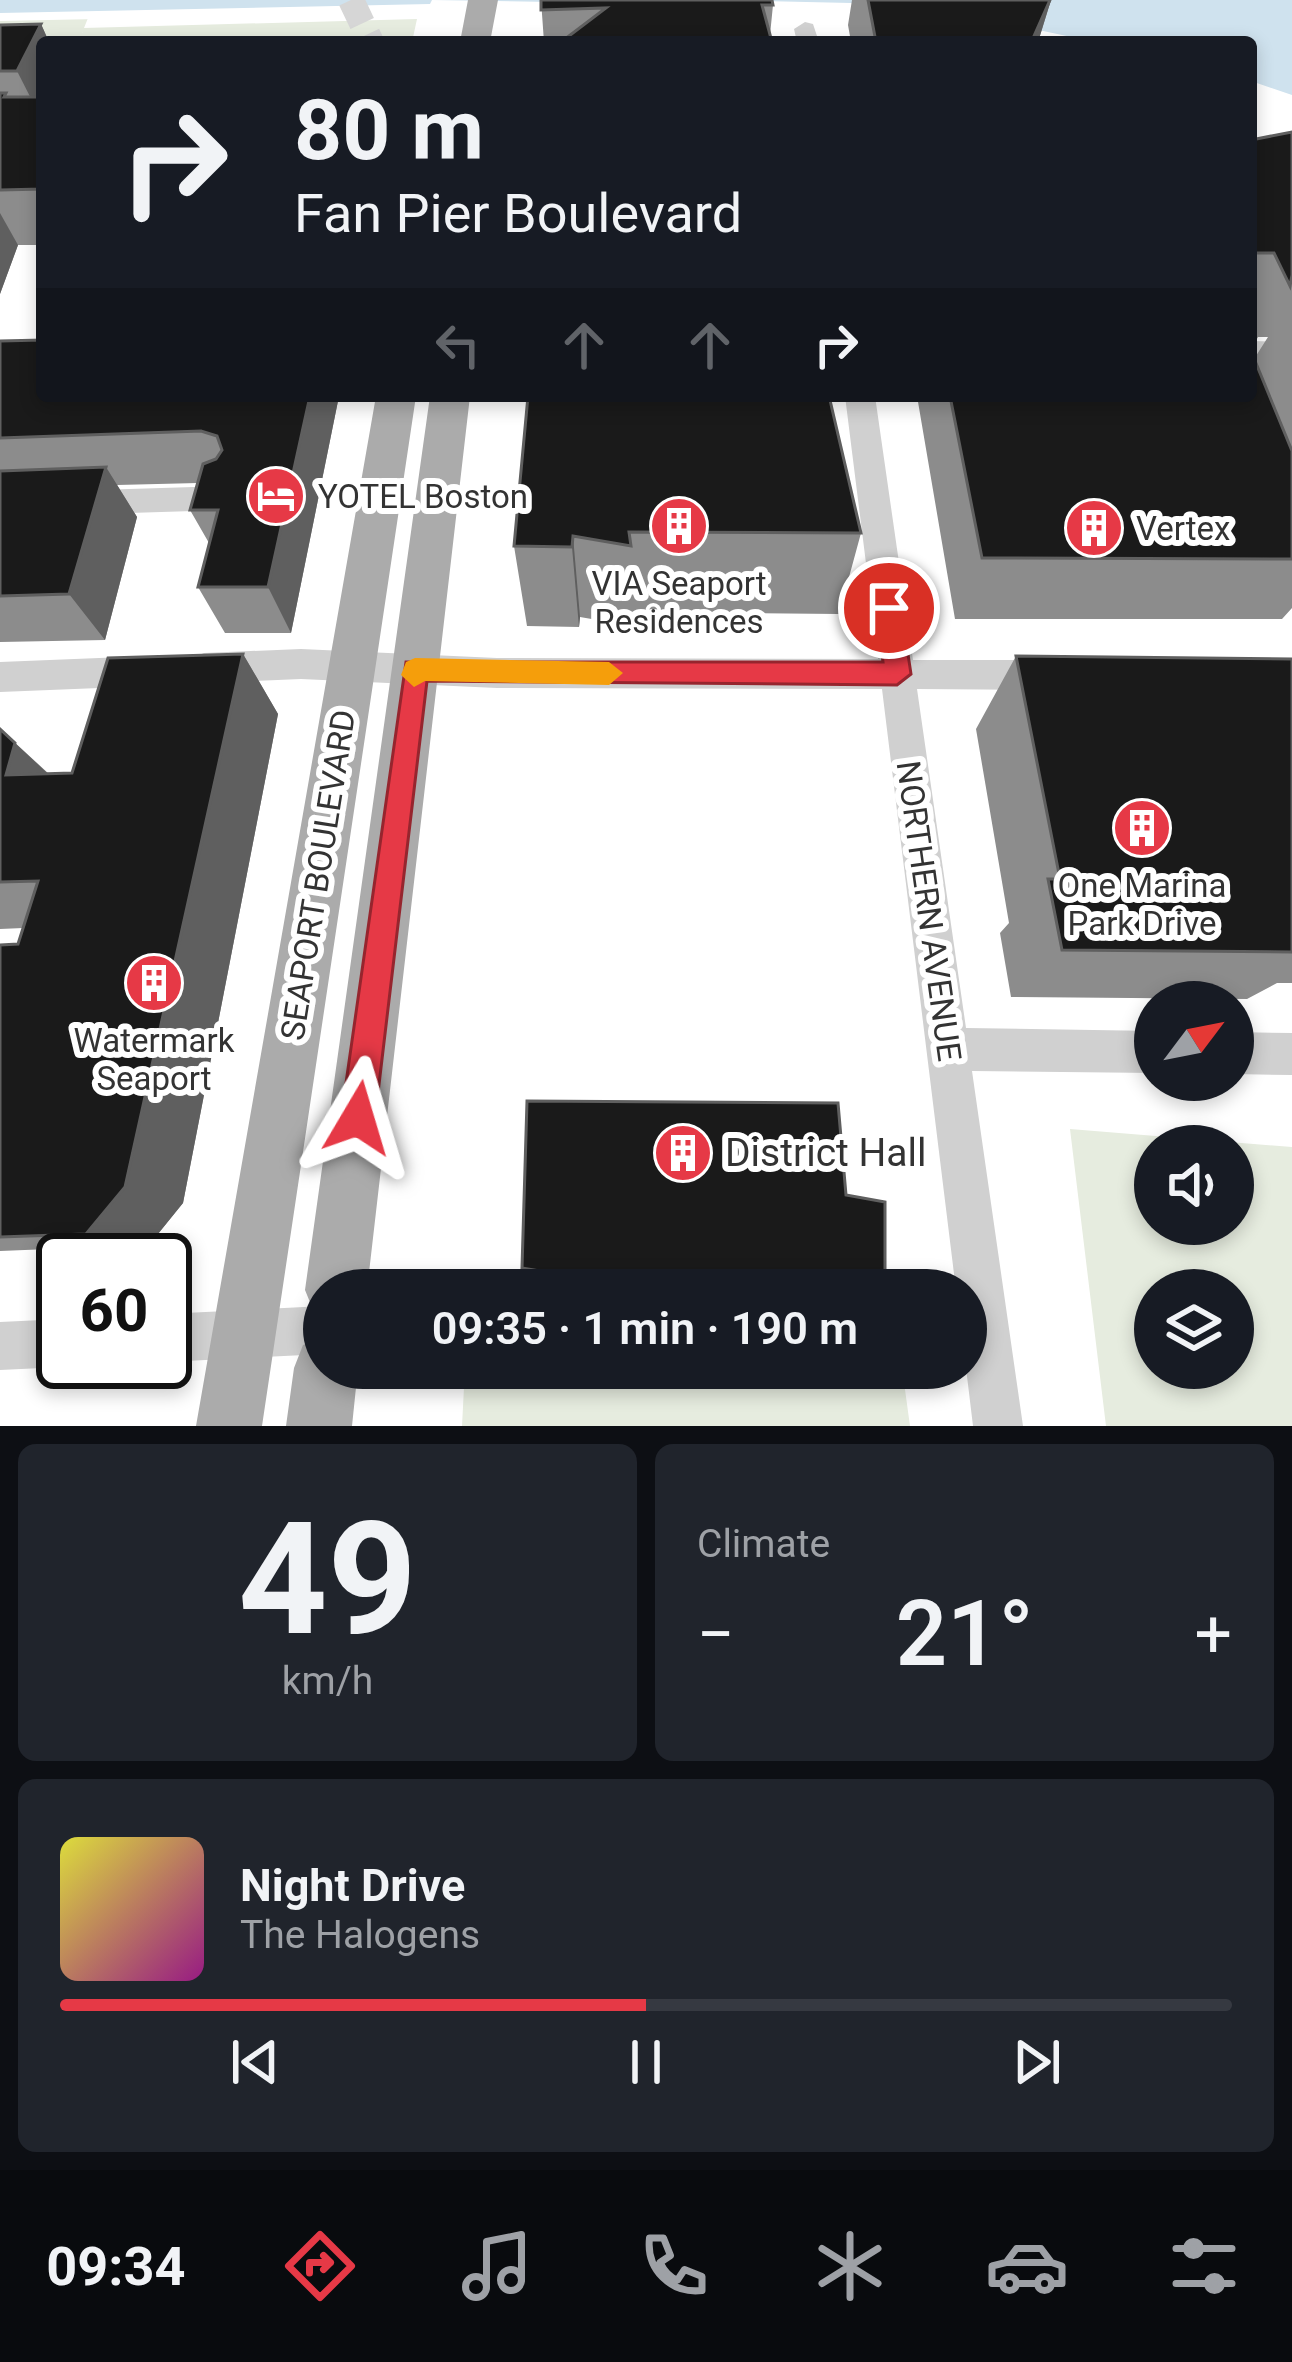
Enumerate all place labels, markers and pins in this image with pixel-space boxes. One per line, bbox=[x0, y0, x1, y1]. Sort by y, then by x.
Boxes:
hotel icon: YOTEL Boston bbox=[245, 465, 307, 527]
place label: YOTEL Boston bbox=[318, 477, 528, 516]
building icon: VIA Seaport Residences bbox=[648, 495, 710, 557]
building icon: Vertex bbox=[1063, 497, 1125, 559]
place label: Vertex bbox=[1136, 509, 1230, 548]
pin bbox=[838, 557, 940, 659]
place label: VIA Seaport Residences bbox=[591, 564, 767, 641]
building icon: One Marina Park Drive bbox=[1111, 797, 1173, 859]
place label: One Marina Park Drive bbox=[1058, 866, 1226, 943]
building icon: Watermark Seaport bbox=[123, 952, 185, 1014]
place label: Watermark Seaport bbox=[74, 1021, 235, 1098]
building icon: District Hall bbox=[652, 1122, 714, 1184]
place label: District Hall bbox=[725, 1130, 927, 1176]

